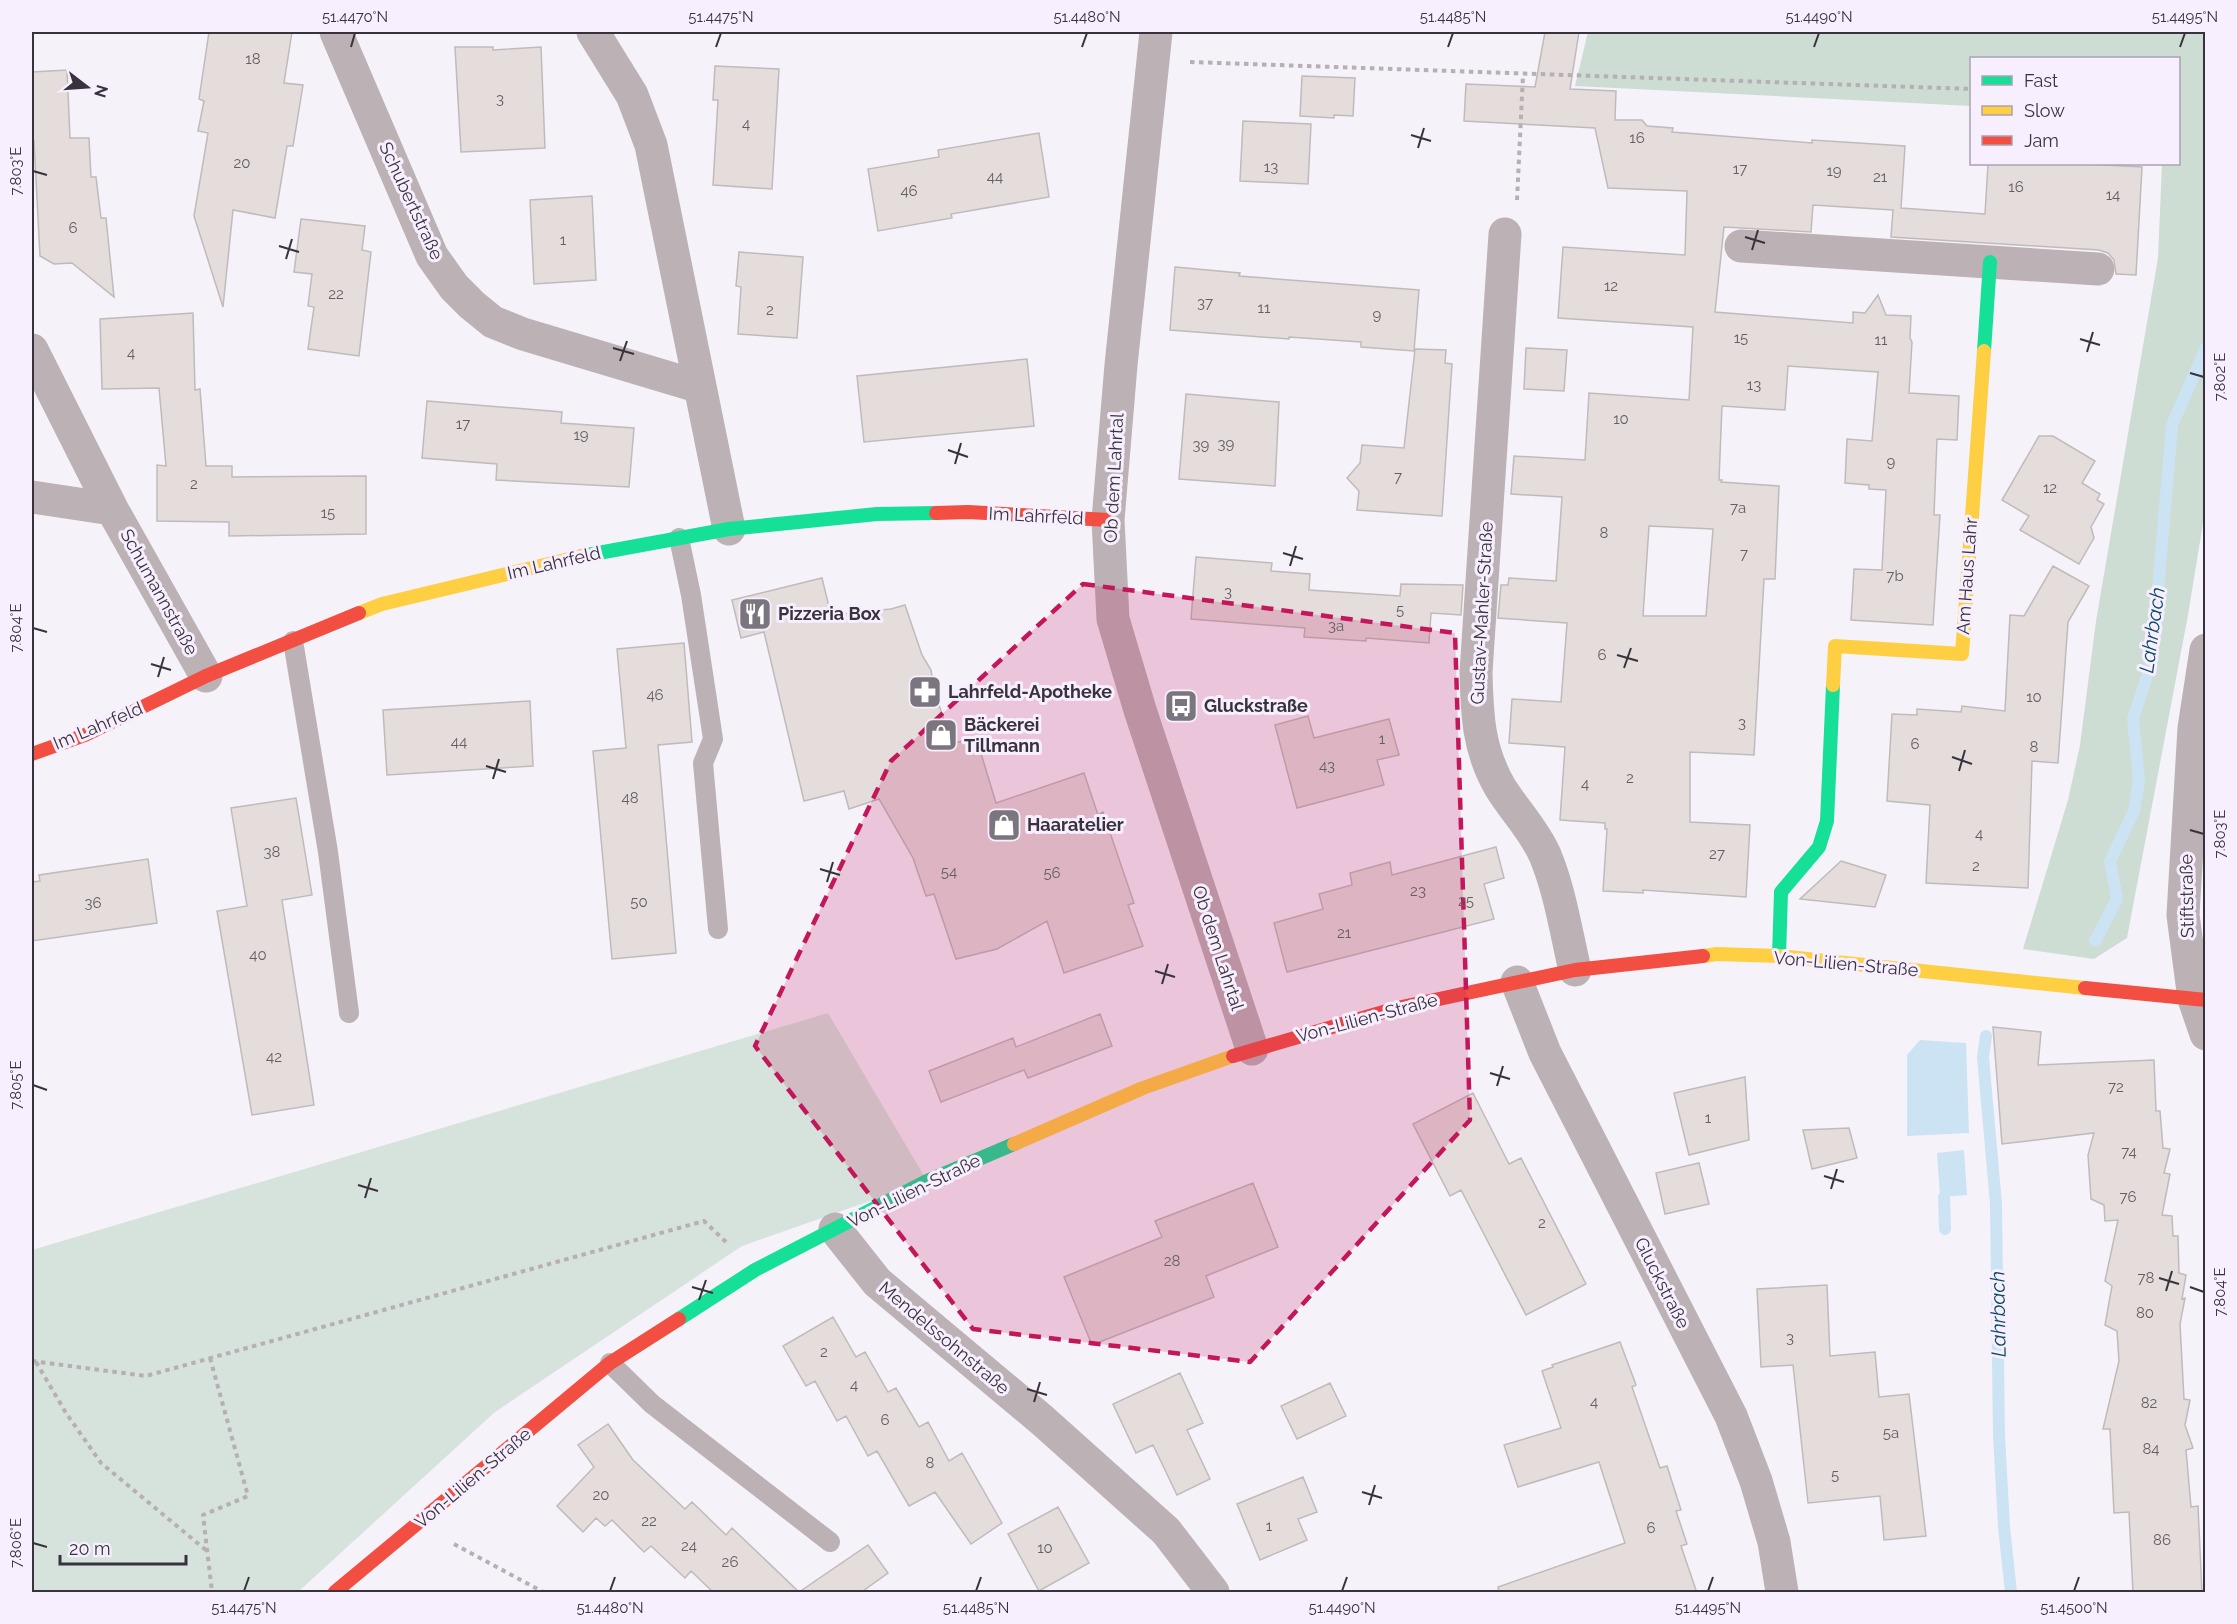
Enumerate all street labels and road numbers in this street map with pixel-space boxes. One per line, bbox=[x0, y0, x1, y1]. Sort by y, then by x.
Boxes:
street label: Schubertstraße bbox=[375, 139, 448, 263]
street label: Ob dem Lahrtal bbox=[1100, 412, 1127, 543]
street label: Im Lahrfeld bbox=[988, 503, 1084, 528]
street label: Am Haus Lahr bbox=[1952, 516, 1981, 635]
street label: Gustav-Mahler-Straße bbox=[1466, 521, 1497, 705]
street label: Schumannstraße bbox=[116, 525, 203, 659]
street label: Im Lahrfeld bbox=[505, 542, 603, 583]
street label: Im Lahrfeld bbox=[50, 697, 146, 754]
street label: Stiftstraße bbox=[2175, 853, 2198, 938]
street label: Ob dem Lahrtal bbox=[1188, 883, 1249, 1013]
street label: Von-Lilien-Straße bbox=[1773, 947, 1920, 980]
street label: Von-Lilien-Straße bbox=[1294, 988, 1440, 1046]
street label: Von-Lilien-Straße bbox=[844, 1149, 984, 1232]
street label: Gluckstraße bbox=[1631, 1234, 1695, 1332]
street label: Mendelssohnstraße bbox=[875, 1277, 1014, 1399]
street label: Von-Lilien-Straße bbox=[410, 1423, 535, 1532]

